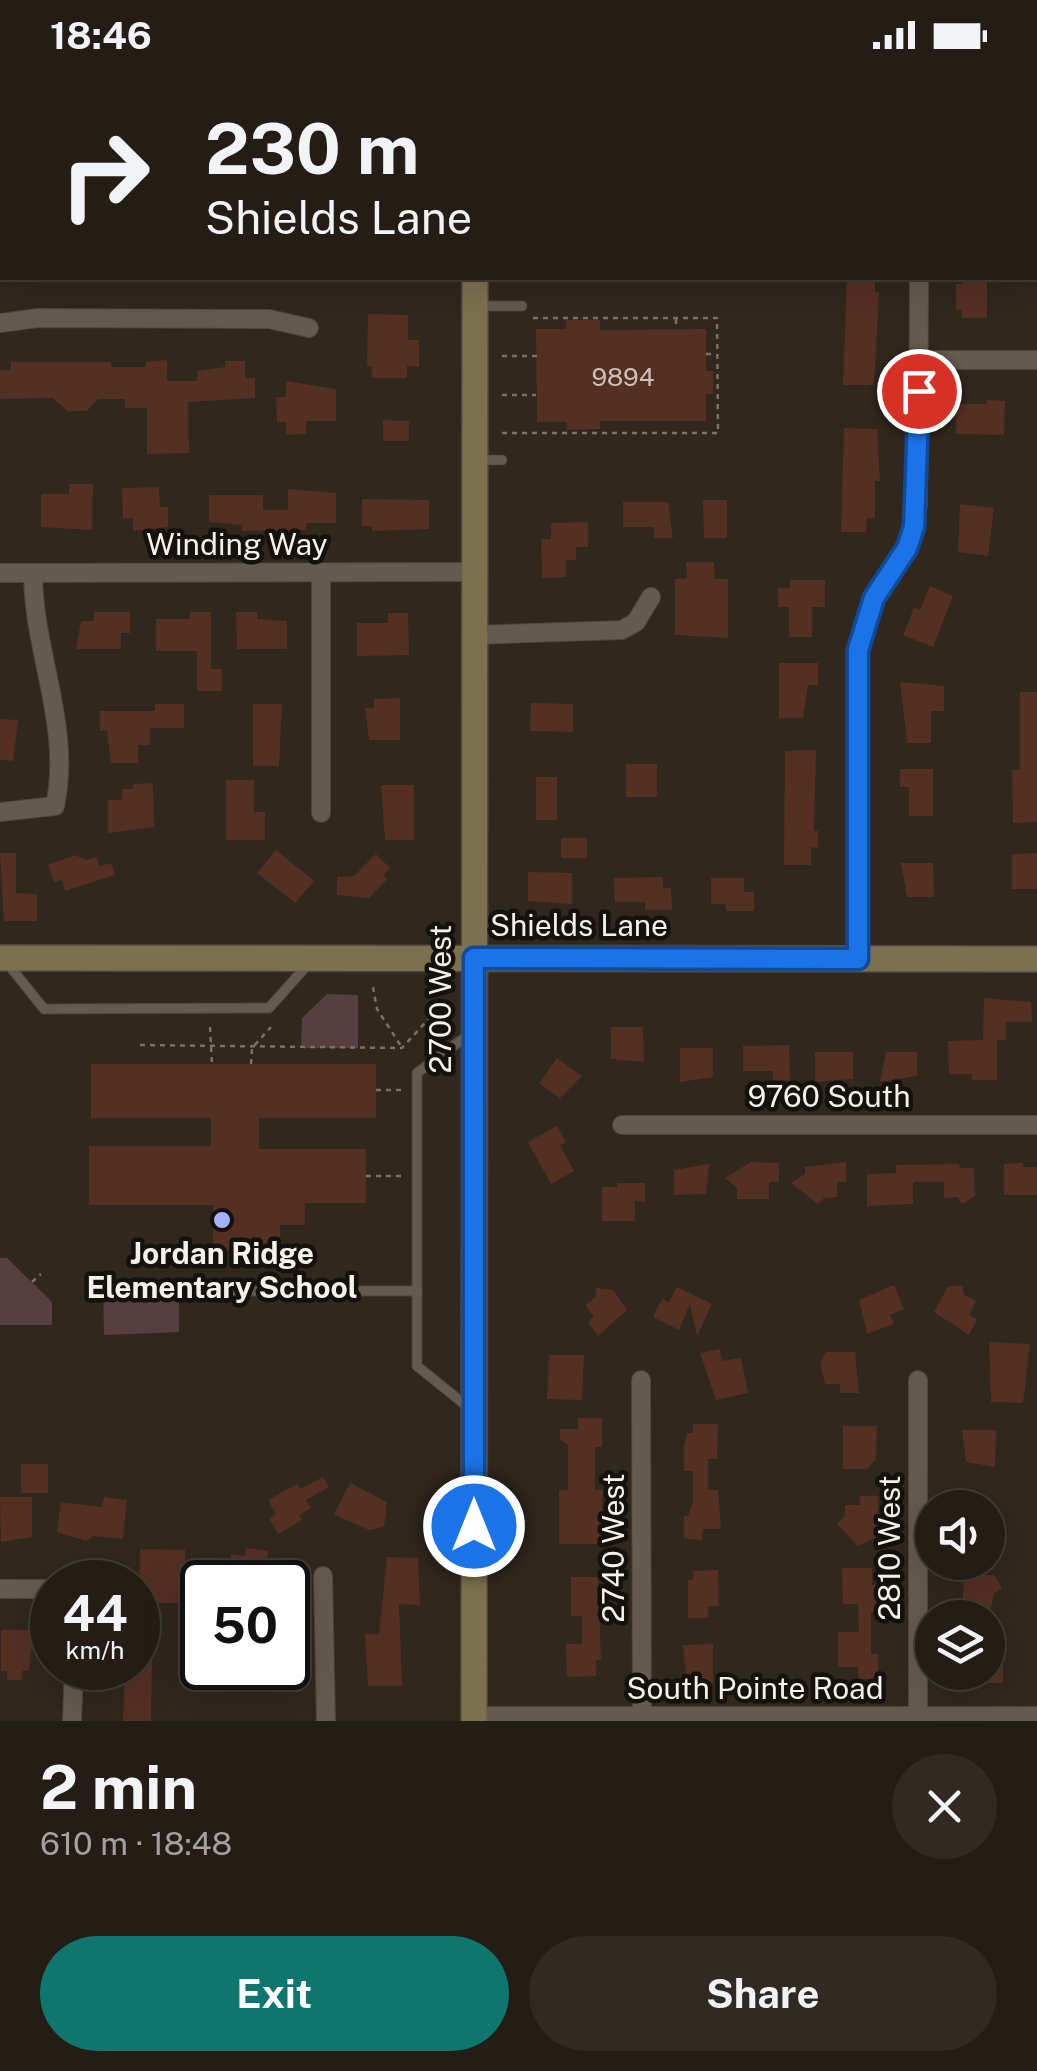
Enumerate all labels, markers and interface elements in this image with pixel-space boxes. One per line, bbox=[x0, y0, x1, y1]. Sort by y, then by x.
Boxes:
text: 18:46 bbox=[50, 13, 152, 58]
text: 230 m bbox=[205, 107, 419, 190]
icon: right bbox=[40, 110, 170, 240]
text: Shields Lane bbox=[205, 191, 472, 244]
pin bbox=[877, 349, 962, 434]
house number: 9894 bbox=[592, 362, 654, 392]
icon: arrive bbox=[892, 364, 947, 419]
street label: Winding Way bbox=[146, 526, 328, 562]
street label: Shields Lane bbox=[490, 907, 668, 943]
street label: 2700 West bbox=[422, 924, 458, 1074]
street label: 9760 South bbox=[747, 1078, 911, 1114]
marker: Jordan Ridge Elementary School bbox=[211, 1209, 233, 1231]
place label: Jordan Ridge Elementary School bbox=[86, 1235, 358, 1305]
street label: 2740 West bbox=[595, 1473, 631, 1623]
position arrow bbox=[422, 1474, 526, 1578]
street label: 2810 West bbox=[871, 1475, 907, 1621]
map controls bbox=[915, 1490, 1005, 1690]
button: sound bbox=[915, 1490, 1005, 1580]
speed limit sign: 50 bbox=[180, 1560, 310, 1690]
text: 44 bbox=[62, 1583, 128, 1642]
button: layers bbox=[915, 1600, 1005, 1690]
text: km/h bbox=[66, 1635, 124, 1665]
street label: South Pointe Road bbox=[626, 1670, 884, 1706]
text: 2 min bbox=[40, 1752, 197, 1823]
button: close bbox=[892, 1754, 997, 1859]
text: 610 m · 18:48 bbox=[40, 1825, 232, 1862]
button: Exit bbox=[40, 1936, 509, 2051]
button: Share bbox=[529, 1936, 997, 2051]

